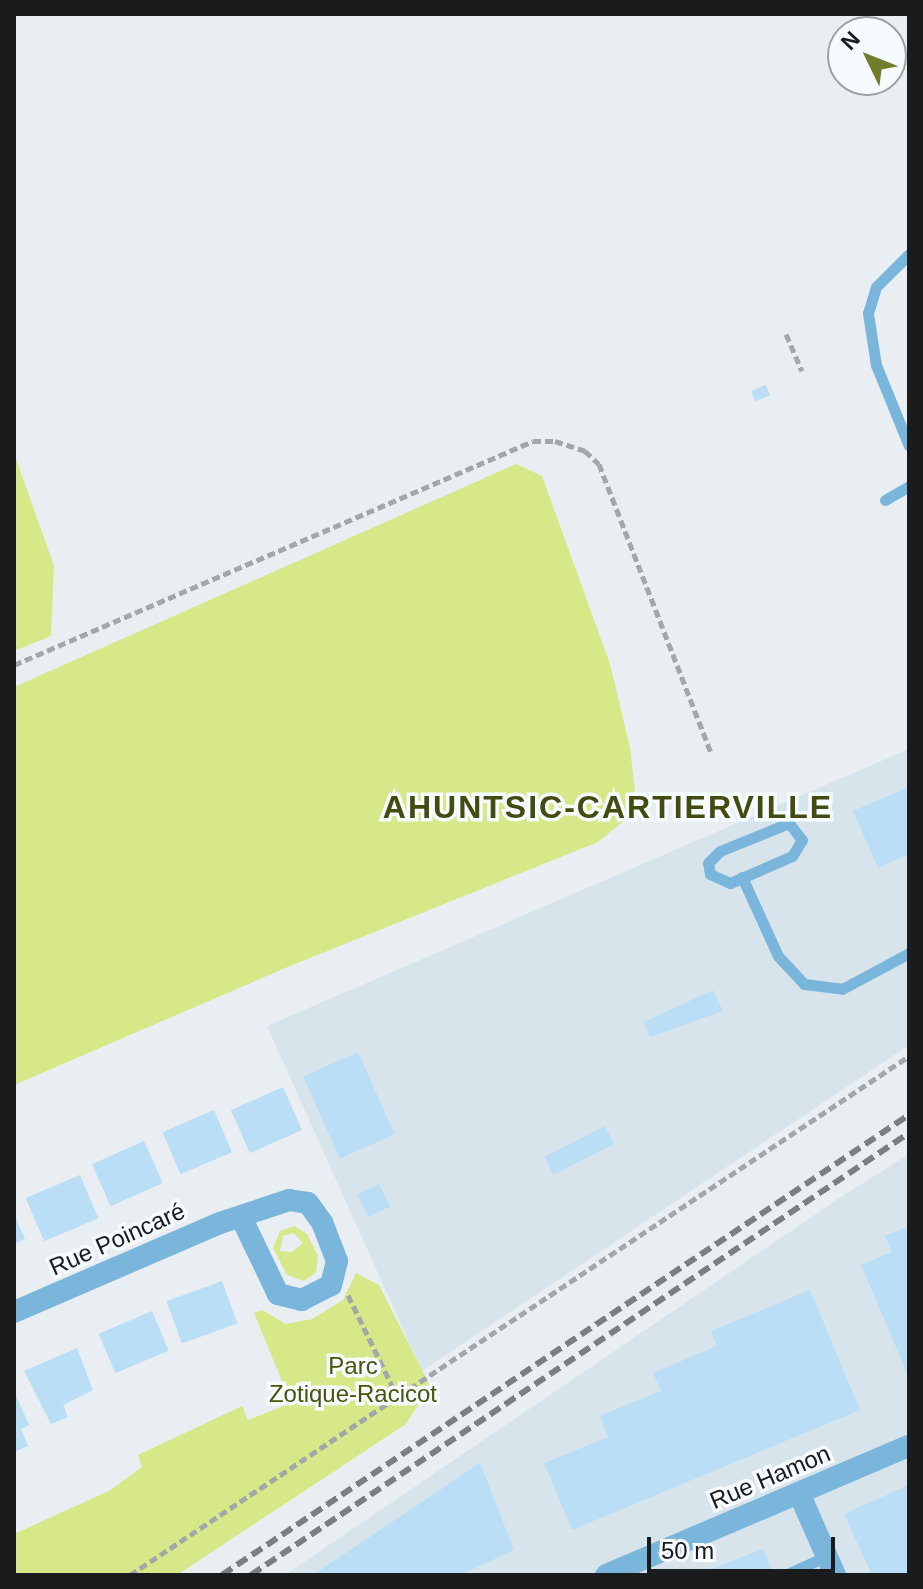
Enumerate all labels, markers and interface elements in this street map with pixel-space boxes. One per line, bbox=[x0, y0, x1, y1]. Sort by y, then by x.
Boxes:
north arrow bbox=[827, 16, 907, 96]
text: N bbox=[836, 26, 865, 55]
district label: AHUNTSIC-CARTIERVILLE bbox=[383, 788, 833, 826]
street label: Rue Poincaré bbox=[45, 1196, 189, 1282]
park label: Parc Zotique-Racicot bbox=[269, 1352, 437, 1408]
street label: Rue Hamon bbox=[705, 1439, 835, 1515]
scale bar bbox=[651, 1521, 839, 1571]
text: 50 m bbox=[661, 1537, 714, 1564]

